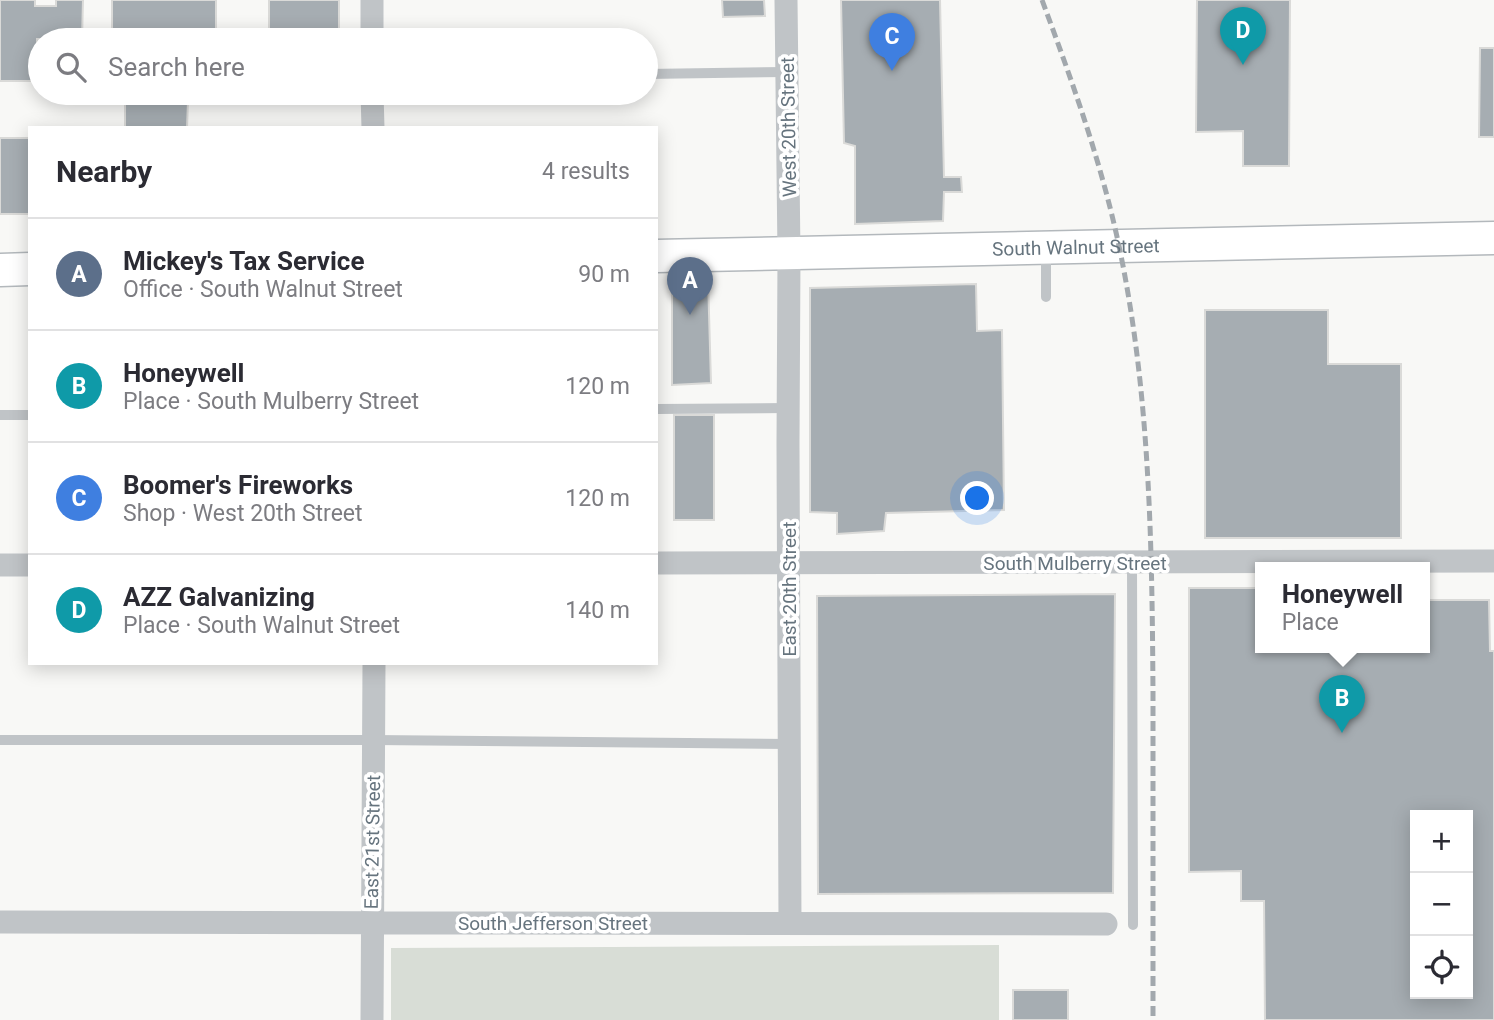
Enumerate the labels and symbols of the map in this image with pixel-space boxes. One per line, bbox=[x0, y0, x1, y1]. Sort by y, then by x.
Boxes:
pin: D bbox=[1220, 7, 1266, 65]
pin: C bbox=[869, 13, 915, 71]
street label: West 20th Street bbox=[776, 57, 801, 197]
street label: South Walnut Street bbox=[992, 234, 1160, 261]
pin: A bbox=[667, 257, 713, 315]
your location bbox=[960, 481, 994, 515]
street label: East 20th Street bbox=[778, 522, 801, 656]
street label: South Mulberry Street bbox=[983, 552, 1167, 575]
pin: B bbox=[1319, 675, 1365, 733]
street label: East 21st Street bbox=[360, 775, 385, 909]
street label: South Jefferson Street bbox=[458, 912, 648, 935]

